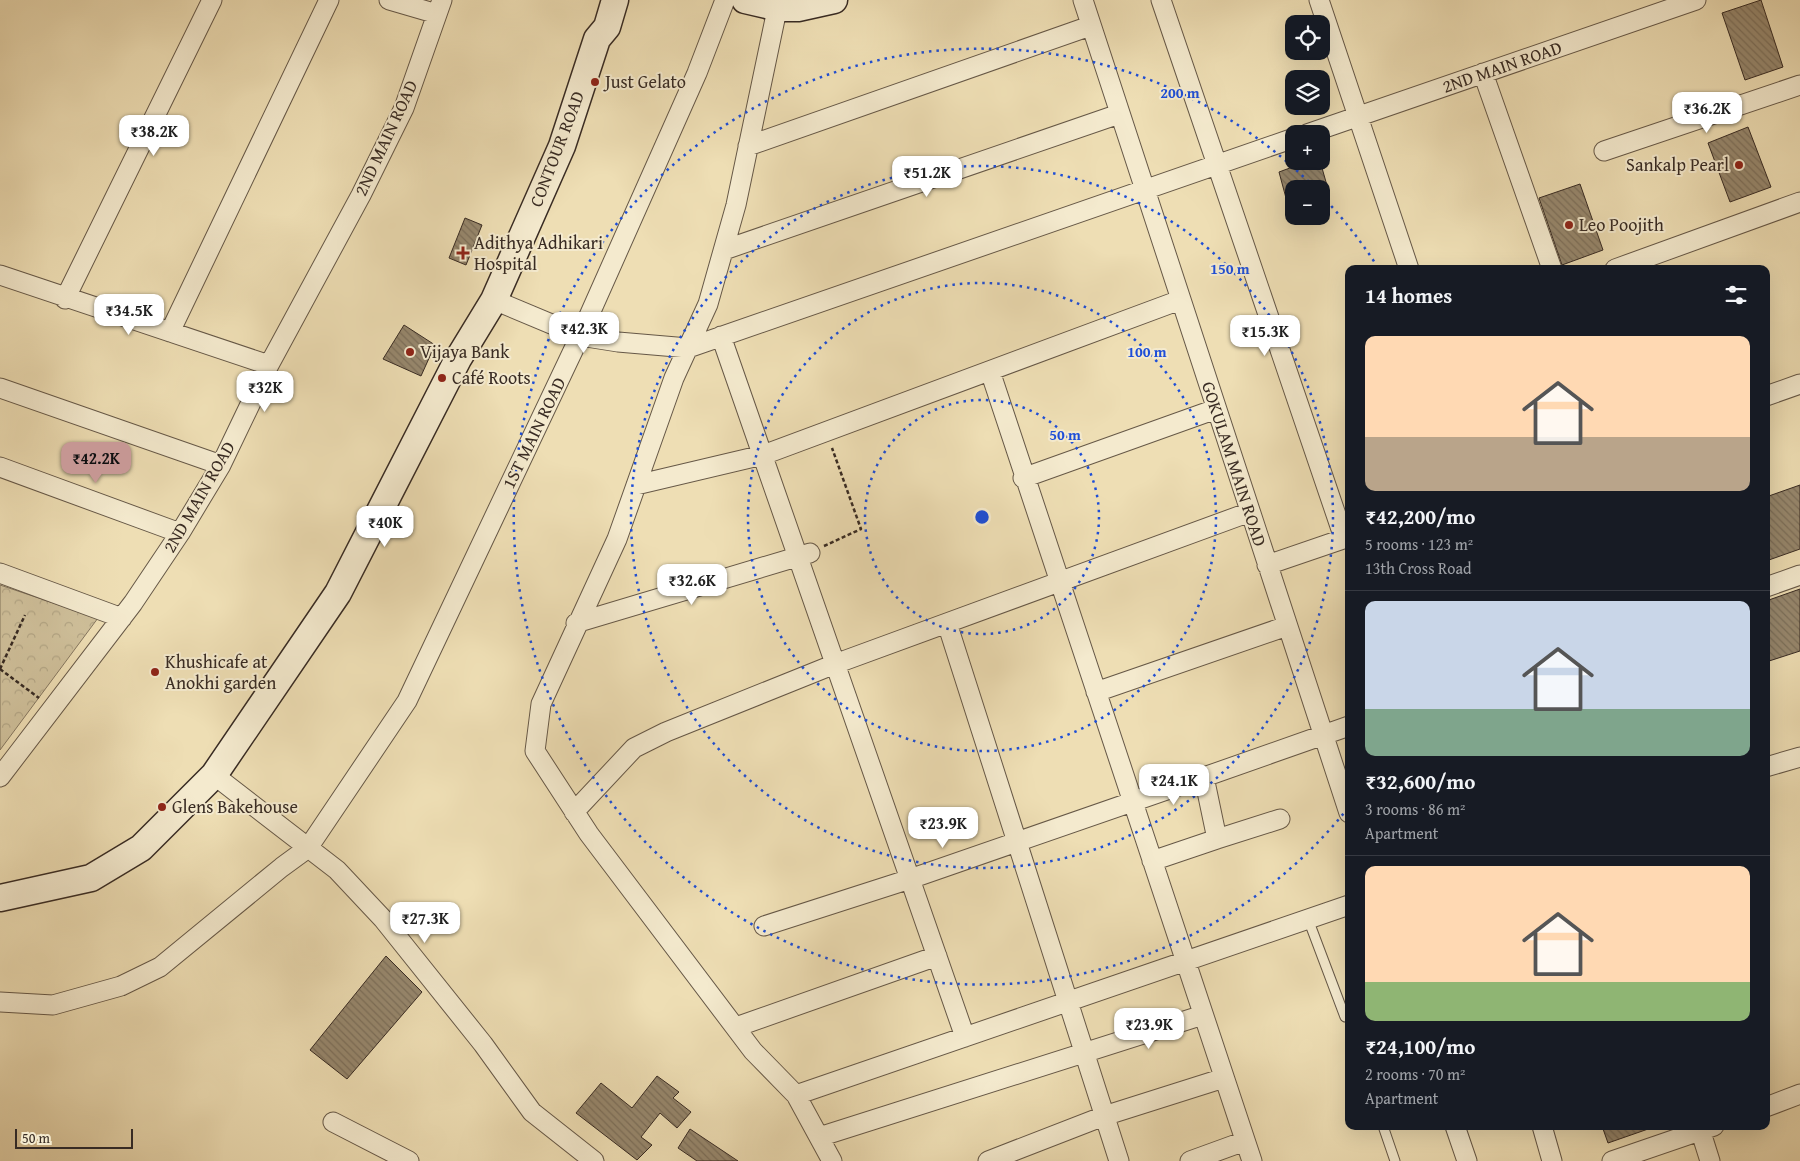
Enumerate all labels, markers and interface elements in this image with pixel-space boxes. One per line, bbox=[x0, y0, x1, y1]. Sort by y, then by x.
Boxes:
map controls bbox=[1285, 15, 1330, 225]
button: locate bbox=[1285, 15, 1330, 60]
street label: 2ND MAIN ROAD bbox=[1438, 33, 1565, 100]
place label: Just Gelato bbox=[603, 68, 686, 95]
button: layers bbox=[1285, 70, 1330, 115]
street label: 2ND MAIN ROAD bbox=[347, 75, 424, 200]
marker: Just Gelato bbox=[589, 76, 601, 88]
text: 200 m bbox=[1160, 82, 1200, 103]
street label: CONTOUR ROAD bbox=[522, 87, 591, 211]
pin: ₹36.2K bbox=[1666, 92, 1748, 134]
text: ₹36.2K bbox=[1683, 96, 1731, 120]
pin: ₹38.2K bbox=[113, 114, 195, 157]
text: ₹38.2K bbox=[130, 119, 178, 143]
button: + bbox=[1285, 125, 1330, 170]
place label: Sankalp Pearl bbox=[1626, 151, 1729, 178]
pin: ₹51.2K bbox=[886, 156, 968, 198]
marker: Sankalp Pearl bbox=[1733, 159, 1745, 171]
text: ₹51.2K bbox=[903, 160, 951, 184]
button: − bbox=[1285, 180, 1330, 225]
place label: Leo Poojith bbox=[1579, 211, 1664, 238]
marker: Leo Poojith bbox=[1563, 219, 1575, 231]
place label: Adithya Adhikari Hospital bbox=[474, 229, 603, 277]
marker: Adithya Adhikari Hospital bbox=[456, 246, 470, 260]
text: 150 m bbox=[1210, 258, 1250, 279]
text: 14 homes bbox=[1365, 280, 1452, 311]
icon: filters bbox=[1722, 281, 1750, 309]
pin: ₹34.5K bbox=[88, 294, 170, 336]
text: ₹34.5K bbox=[105, 298, 153, 322]
pin: ₹42.3K bbox=[543, 312, 625, 354]
pin: ₹15.3K bbox=[1224, 314, 1306, 357]
text: ₹42.3K bbox=[560, 316, 608, 340]
text: ₹15.3K bbox=[1241, 319, 1289, 343]
place label: Vijaya Bank bbox=[420, 338, 510, 365]
text: 100 m bbox=[1127, 341, 1167, 362]
marker: Vijaya Bank bbox=[404, 346, 416, 358]
place label: Café Roots bbox=[452, 364, 531, 391]
icon: home bbox=[1513, 368, 1603, 458]
pin: ₹32K bbox=[235, 370, 295, 413]
marker: Café Roots bbox=[436, 372, 448, 384]
street label: 1ST MAIN ROAD bbox=[495, 372, 572, 493]
text: ₹32K bbox=[248, 375, 282, 399]
street label: GOKULAM MAIN ROAD bbox=[1195, 378, 1274, 550]
text: 50 m bbox=[1049, 424, 1081, 445]
street label: 2ND MAIN ROAD bbox=[156, 436, 242, 558]
pin: ₹42.2K bbox=[55, 442, 137, 484]
text: ₹42.2K bbox=[72, 446, 120, 470]
text: ₹42,200/mo bbox=[1365, 501, 1475, 532]
pin: ₹40K bbox=[355, 506, 415, 548]
centre of rings bbox=[973, 508, 991, 526]
text: ₹40K bbox=[368, 510, 402, 534]
text: 5 rooms · 123 m² bbox=[1365, 532, 1473, 556]
text: 13th Cross Road bbox=[1365, 556, 1471, 580]
pin: ₹32.6K bbox=[651, 564, 733, 606]
text: ₹32.6K bbox=[668, 568, 716, 592]
icon: home bbox=[1513, 634, 1603, 724]
place label: Khushicafe at Anokhi garden bbox=[165, 648, 276, 696]
marker: Khushicafe at Anokhi garden bbox=[149, 666, 161, 678]
pin: ₹24.1K bbox=[1133, 764, 1215, 806]
text: ₹32,600/mo bbox=[1365, 766, 1475, 797]
text: ₹24.1K bbox=[1150, 768, 1198, 792]
place label: Glens Bakehouse bbox=[172, 793, 298, 820]
text: 3 rooms · 86 m² bbox=[1365, 797, 1465, 821]
marker: Glens Bakehouse bbox=[156, 801, 168, 813]
pin: ₹23.9K bbox=[902, 806, 984, 849]
text: ₹23.9K bbox=[919, 811, 967, 835]
text: Apartment bbox=[1365, 821, 1438, 845]
icon: home bbox=[1513, 899, 1603, 989]
pin: ₹27.3K bbox=[384, 902, 466, 944]
text: ₹27.3K bbox=[401, 906, 449, 930]
pin: ₹23.9K bbox=[1108, 1008, 1190, 1050]
text: ₹23.9K bbox=[1125, 1012, 1173, 1036]
text: ₹24,100/mo bbox=[1365, 1031, 1475, 1062]
text: 2 rooms · 70 m² bbox=[1365, 1062, 1465, 1086]
text: Apartment bbox=[1365, 1086, 1438, 1110]
scale bar bbox=[15, 1126, 132, 1149]
text: 50 m bbox=[22, 1128, 50, 1148]

